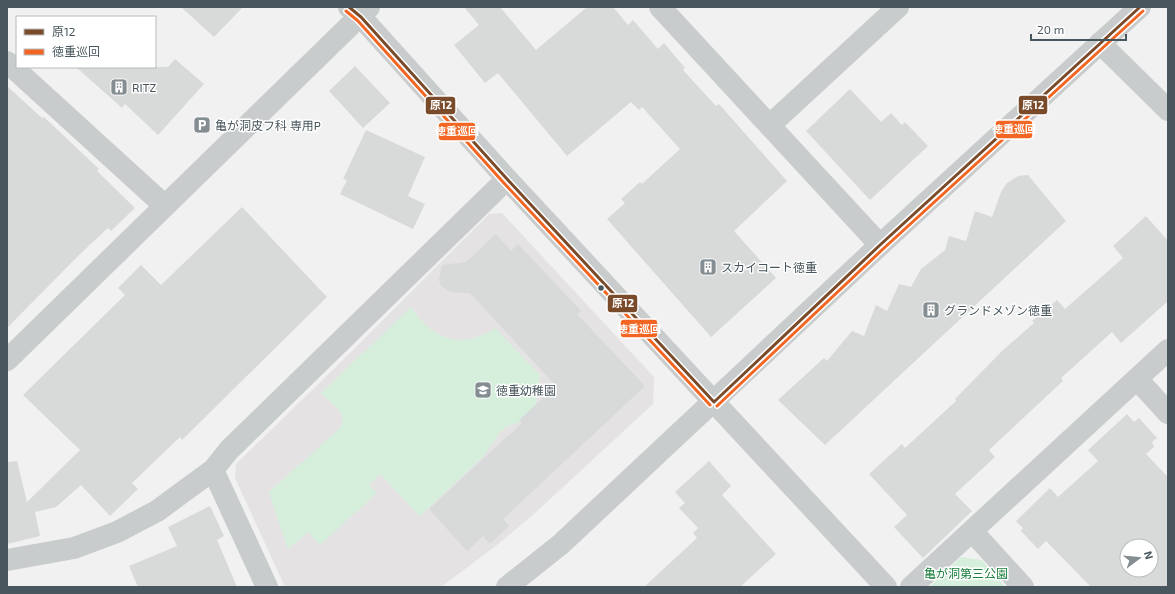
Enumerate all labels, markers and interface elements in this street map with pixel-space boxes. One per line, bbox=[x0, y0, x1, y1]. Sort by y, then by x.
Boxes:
legend bbox=[16, 16, 156, 68]
scale bar bbox=[1031, 16, 1126, 42]
text: 20 m bbox=[1037, 22, 1064, 36]
text: 原12 bbox=[52, 24, 76, 38]
text: 徳重巡回 bbox=[52, 44, 100, 58]
building icon: RITZ bbox=[109, 77, 129, 97]
place label: RITZ bbox=[132, 80, 157, 94]
line badge: 原12 bbox=[1018, 95, 1048, 115]
line badge: 原12 bbox=[425, 96, 456, 115]
text: 原12 bbox=[430, 98, 452, 111]
text: 原12 bbox=[1022, 98, 1044, 111]
parking icon: 亀が洞皮フ科 専用P bbox=[192, 115, 212, 135]
place label: 亀が洞皮フ科 専用P bbox=[215, 118, 321, 132]
line badge: 徳重巡回 bbox=[995, 120, 1033, 139]
line badge: 徳重巡回 bbox=[438, 122, 476, 141]
text: 徳重巡回 bbox=[992, 122, 1036, 135]
text: 徳重巡回 bbox=[435, 124, 479, 137]
building icon: スカイコート徳重 bbox=[698, 257, 718, 277]
place label: スカイコート徳重 bbox=[721, 260, 817, 274]
unlabelled marker bbox=[596, 283, 606, 293]
line badge: 原12 bbox=[607, 294, 638, 313]
text: 原12 bbox=[612, 296, 634, 309]
building icon: グランドメゾン徳重 bbox=[921, 300, 941, 320]
place label: グランドメゾン徳重 bbox=[944, 303, 1052, 317]
line badge: 徳重巡回 bbox=[620, 319, 658, 338]
text: 徳重巡回 bbox=[617, 322, 661, 335]
school or university icon: 徳重幼稚園 bbox=[473, 380, 493, 400]
place label: 徳重幼稚園 bbox=[496, 383, 556, 397]
north arrow bbox=[1119, 538, 1159, 578]
text: N bbox=[1142, 549, 1156, 561]
park label: 亀が洞第三公園 bbox=[924, 566, 1008, 580]

